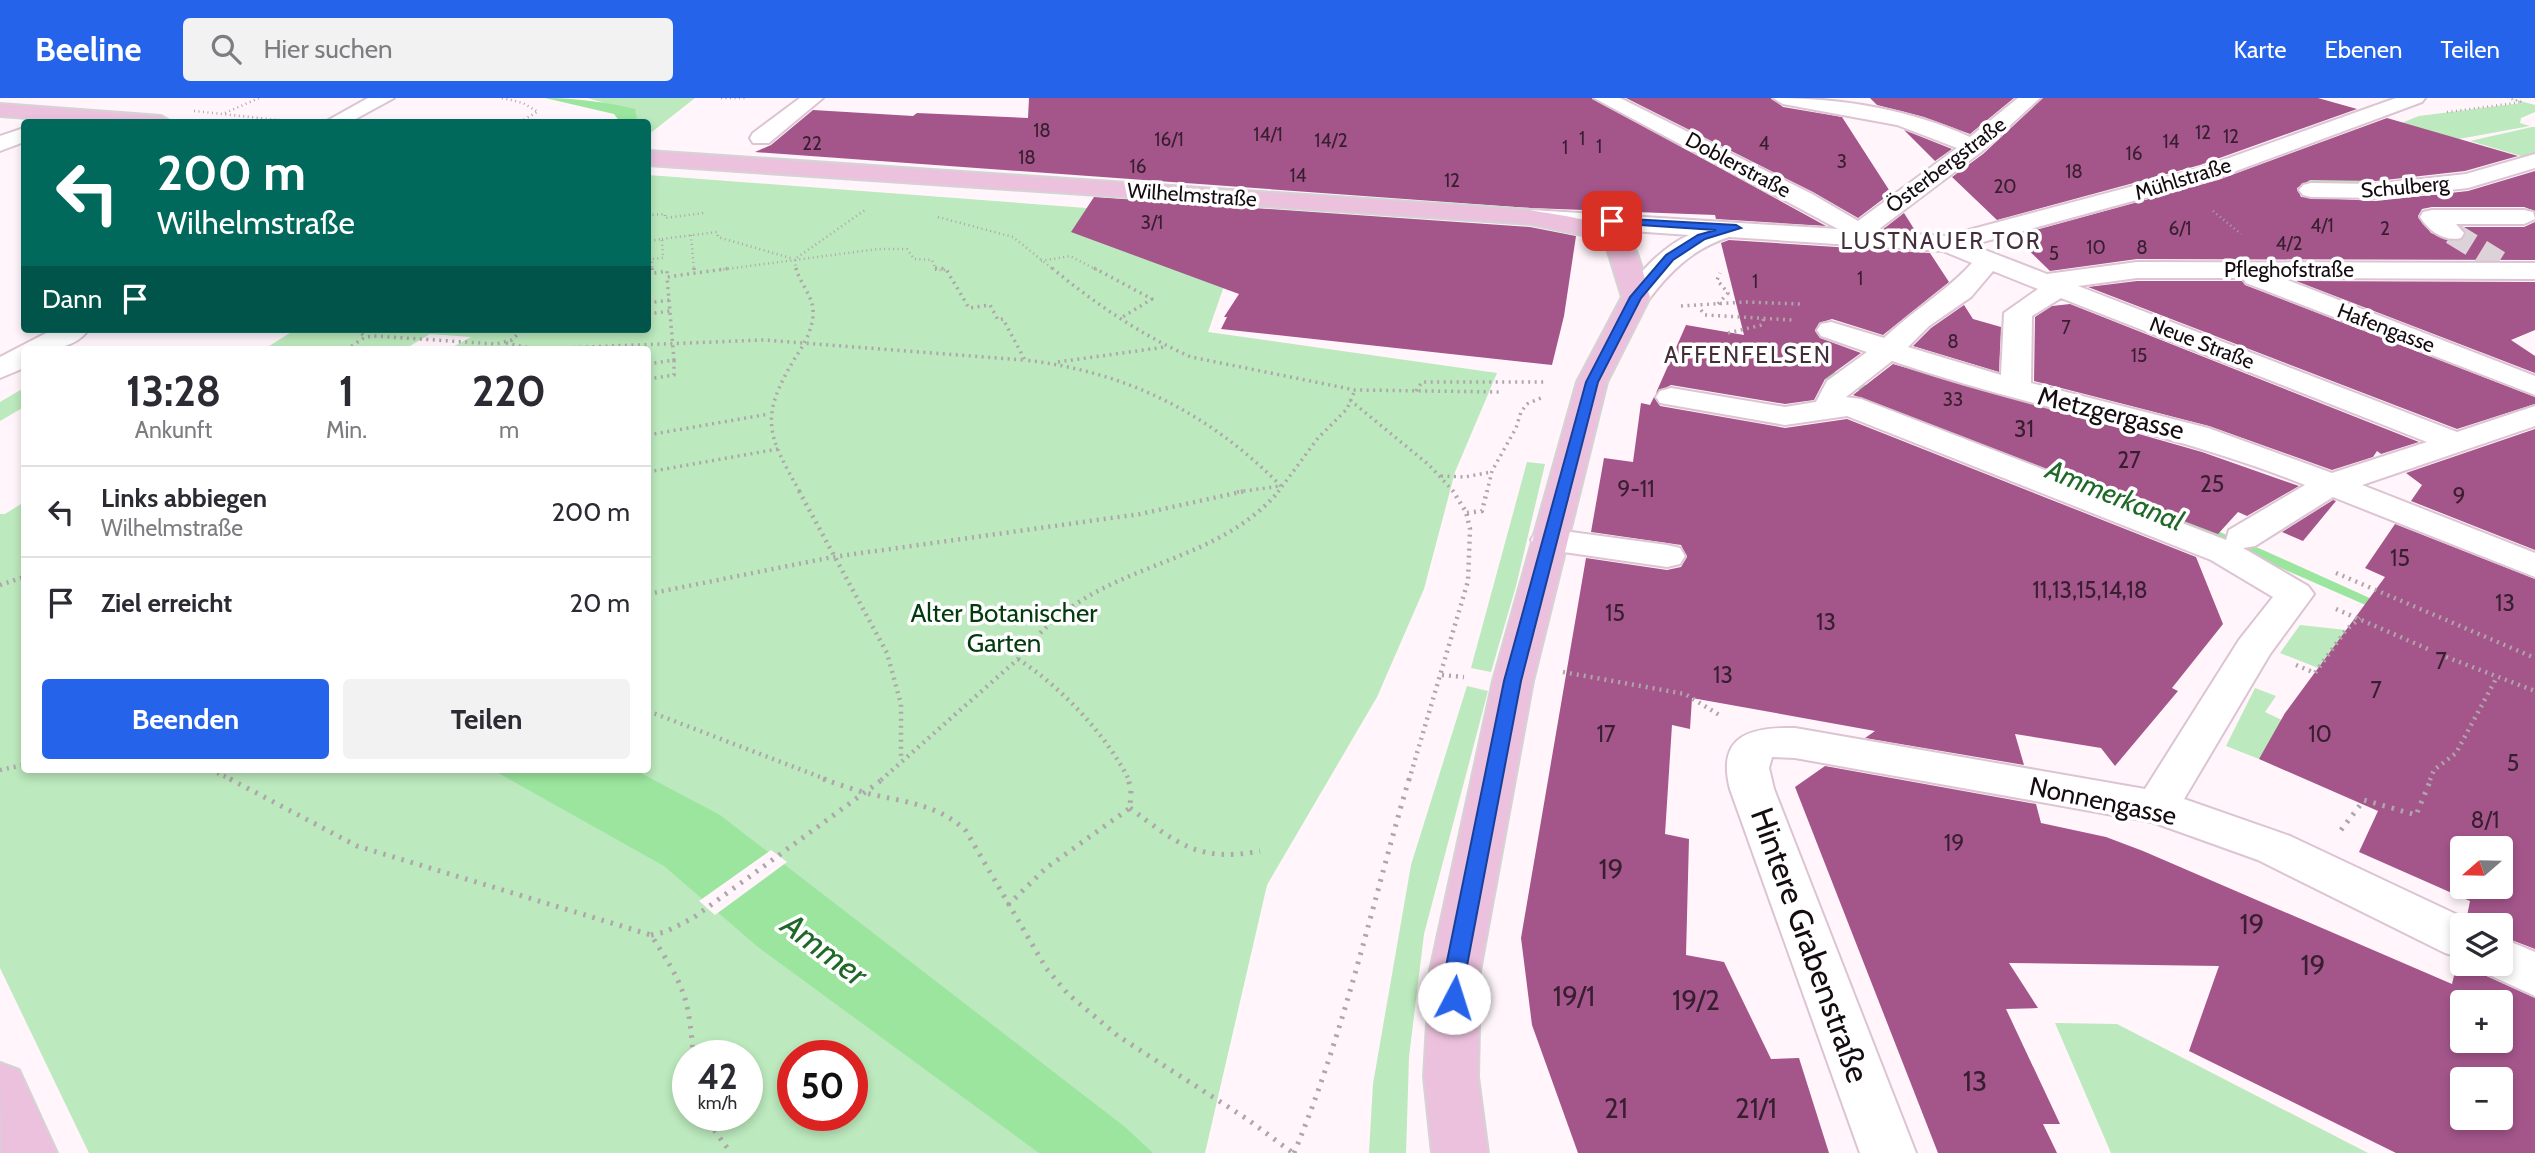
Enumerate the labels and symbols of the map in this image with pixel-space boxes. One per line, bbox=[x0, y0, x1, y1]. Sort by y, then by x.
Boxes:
street label: Österbergstraße bbox=[1881, 111, 2011, 218]
house number: 18 bbox=[1033, 119, 1051, 142]
house number: 12 bbox=[2195, 121, 2211, 144]
house number: 14/1 bbox=[1253, 123, 1283, 146]
house number: 12 bbox=[2223, 125, 2239, 148]
street label: Doblerstraße bbox=[1681, 126, 1795, 203]
house number: 1 bbox=[1579, 127, 1585, 150]
house number: 16/1 bbox=[1154, 128, 1184, 151]
house number: 14/2 bbox=[1314, 129, 1348, 152]
house number: 14 bbox=[2162, 130, 2180, 153]
house number: 22 bbox=[802, 132, 822, 155]
house number: 4 bbox=[1759, 132, 1770, 155]
house number: 1 bbox=[1596, 135, 1602, 158]
house number: 1 bbox=[1562, 136, 1568, 159]
house number: 16 bbox=[2126, 142, 2143, 165]
house number: 18 bbox=[1018, 146, 1036, 169]
house number: 3 bbox=[1837, 150, 1847, 173]
street label: Mühlstraße bbox=[2132, 152, 2234, 205]
house number: 16 bbox=[1130, 155, 1147, 178]
house number: 18 bbox=[2065, 160, 2083, 183]
house number: 14 bbox=[1289, 164, 1307, 187]
house number: 12 bbox=[1444, 169, 1460, 192]
street label: Schulberg bbox=[2360, 170, 2451, 203]
house number: 20 bbox=[1993, 175, 2017, 198]
street label: Wilhelmstraße bbox=[1126, 178, 1258, 212]
pin bbox=[1582, 191, 1642, 251]
house number: 3/1 bbox=[1141, 211, 1163, 234]
house number: 4/1 bbox=[2310, 214, 2334, 237]
house number: 6/1 bbox=[2168, 217, 2192, 240]
house number: 2 bbox=[2380, 217, 2390, 240]
district label: LUSTNAUER TOR bbox=[1840, 227, 2042, 255]
house number: 4/2 bbox=[2275, 232, 2303, 255]
house number: 10 bbox=[2086, 236, 2106, 259]
house number: 8 bbox=[2136, 236, 2148, 259]
house number: 5 bbox=[2049, 242, 2059, 265]
street label: Pfleghofstraße bbox=[2224, 257, 2354, 282]
house number: 1 bbox=[1857, 267, 1863, 290]
house number: 1 bbox=[1752, 270, 1758, 293]
street label: Hafengasse bbox=[2334, 297, 2439, 358]
street label: Neue Straße bbox=[2146, 311, 2258, 374]
house number: 7 bbox=[2061, 316, 2071, 339]
house number: 8 bbox=[1947, 330, 1959, 353]
district label: AFFENFELSEN bbox=[1664, 341, 1832, 369]
house number: 15 bbox=[2131, 344, 2147, 367]
street label: Metzgergasse bbox=[2035, 379, 2187, 447]
house number: 33 bbox=[1943, 388, 1963, 411]
house number: 31 bbox=[2014, 415, 2034, 443]
house number: 27 bbox=[2117, 446, 2141, 474]
water label: Ammerkanal bbox=[2039, 451, 2189, 538]
house number: 25 bbox=[2200, 470, 2224, 498]
house number: 9-11 bbox=[1617, 475, 1655, 503]
house number: 9 bbox=[2452, 482, 2466, 510]
house number: 15 bbox=[2390, 544, 2410, 572]
house number: 11,13,15,14,18 bbox=[2032, 576, 2148, 604]
house number: 13 bbox=[2495, 589, 2515, 617]
park label: Alter Botanischer Garten bbox=[911, 597, 1098, 659]
house number: 15 bbox=[1605, 599, 1625, 627]
house number: 13 bbox=[1816, 608, 1836, 636]
house number: 7 bbox=[2435, 647, 2447, 675]
house number: 13 bbox=[1713, 661, 1733, 689]
house number: 7 bbox=[2370, 676, 2382, 704]
house number: 17 bbox=[1596, 720, 1616, 748]
house number: 10 bbox=[2308, 720, 2332, 748]
house number: 5 bbox=[2507, 749, 2519, 777]
street label: Nonnengasse bbox=[2027, 770, 2179, 832]
street label: Hintere Grabenstraße bbox=[1743, 802, 1878, 1088]
house number: 8/1 bbox=[2471, 806, 2499, 834]
house number: 19 bbox=[1944, 829, 1964, 857]
north arrow bbox=[2450, 836, 2513, 900]
house number: 19 bbox=[1598, 852, 1624, 886]
water label: Ammer bbox=[773, 903, 877, 995]
house number: 19 bbox=[2239, 907, 2265, 941]
house number: 19 bbox=[2300, 948, 2326, 982]
position arrow bbox=[1417, 961, 1491, 1035]
house number: 19/1 bbox=[1553, 979, 1595, 1013]
house number: 19/2 bbox=[1672, 983, 1720, 1017]
speed limit sign: 50 bbox=[777, 1040, 868, 1131]
house number: 13 bbox=[1963, 1064, 1987, 1098]
house number: 21 bbox=[1604, 1091, 1628, 1125]
house number: 21/1 bbox=[1735, 1091, 1777, 1125]

